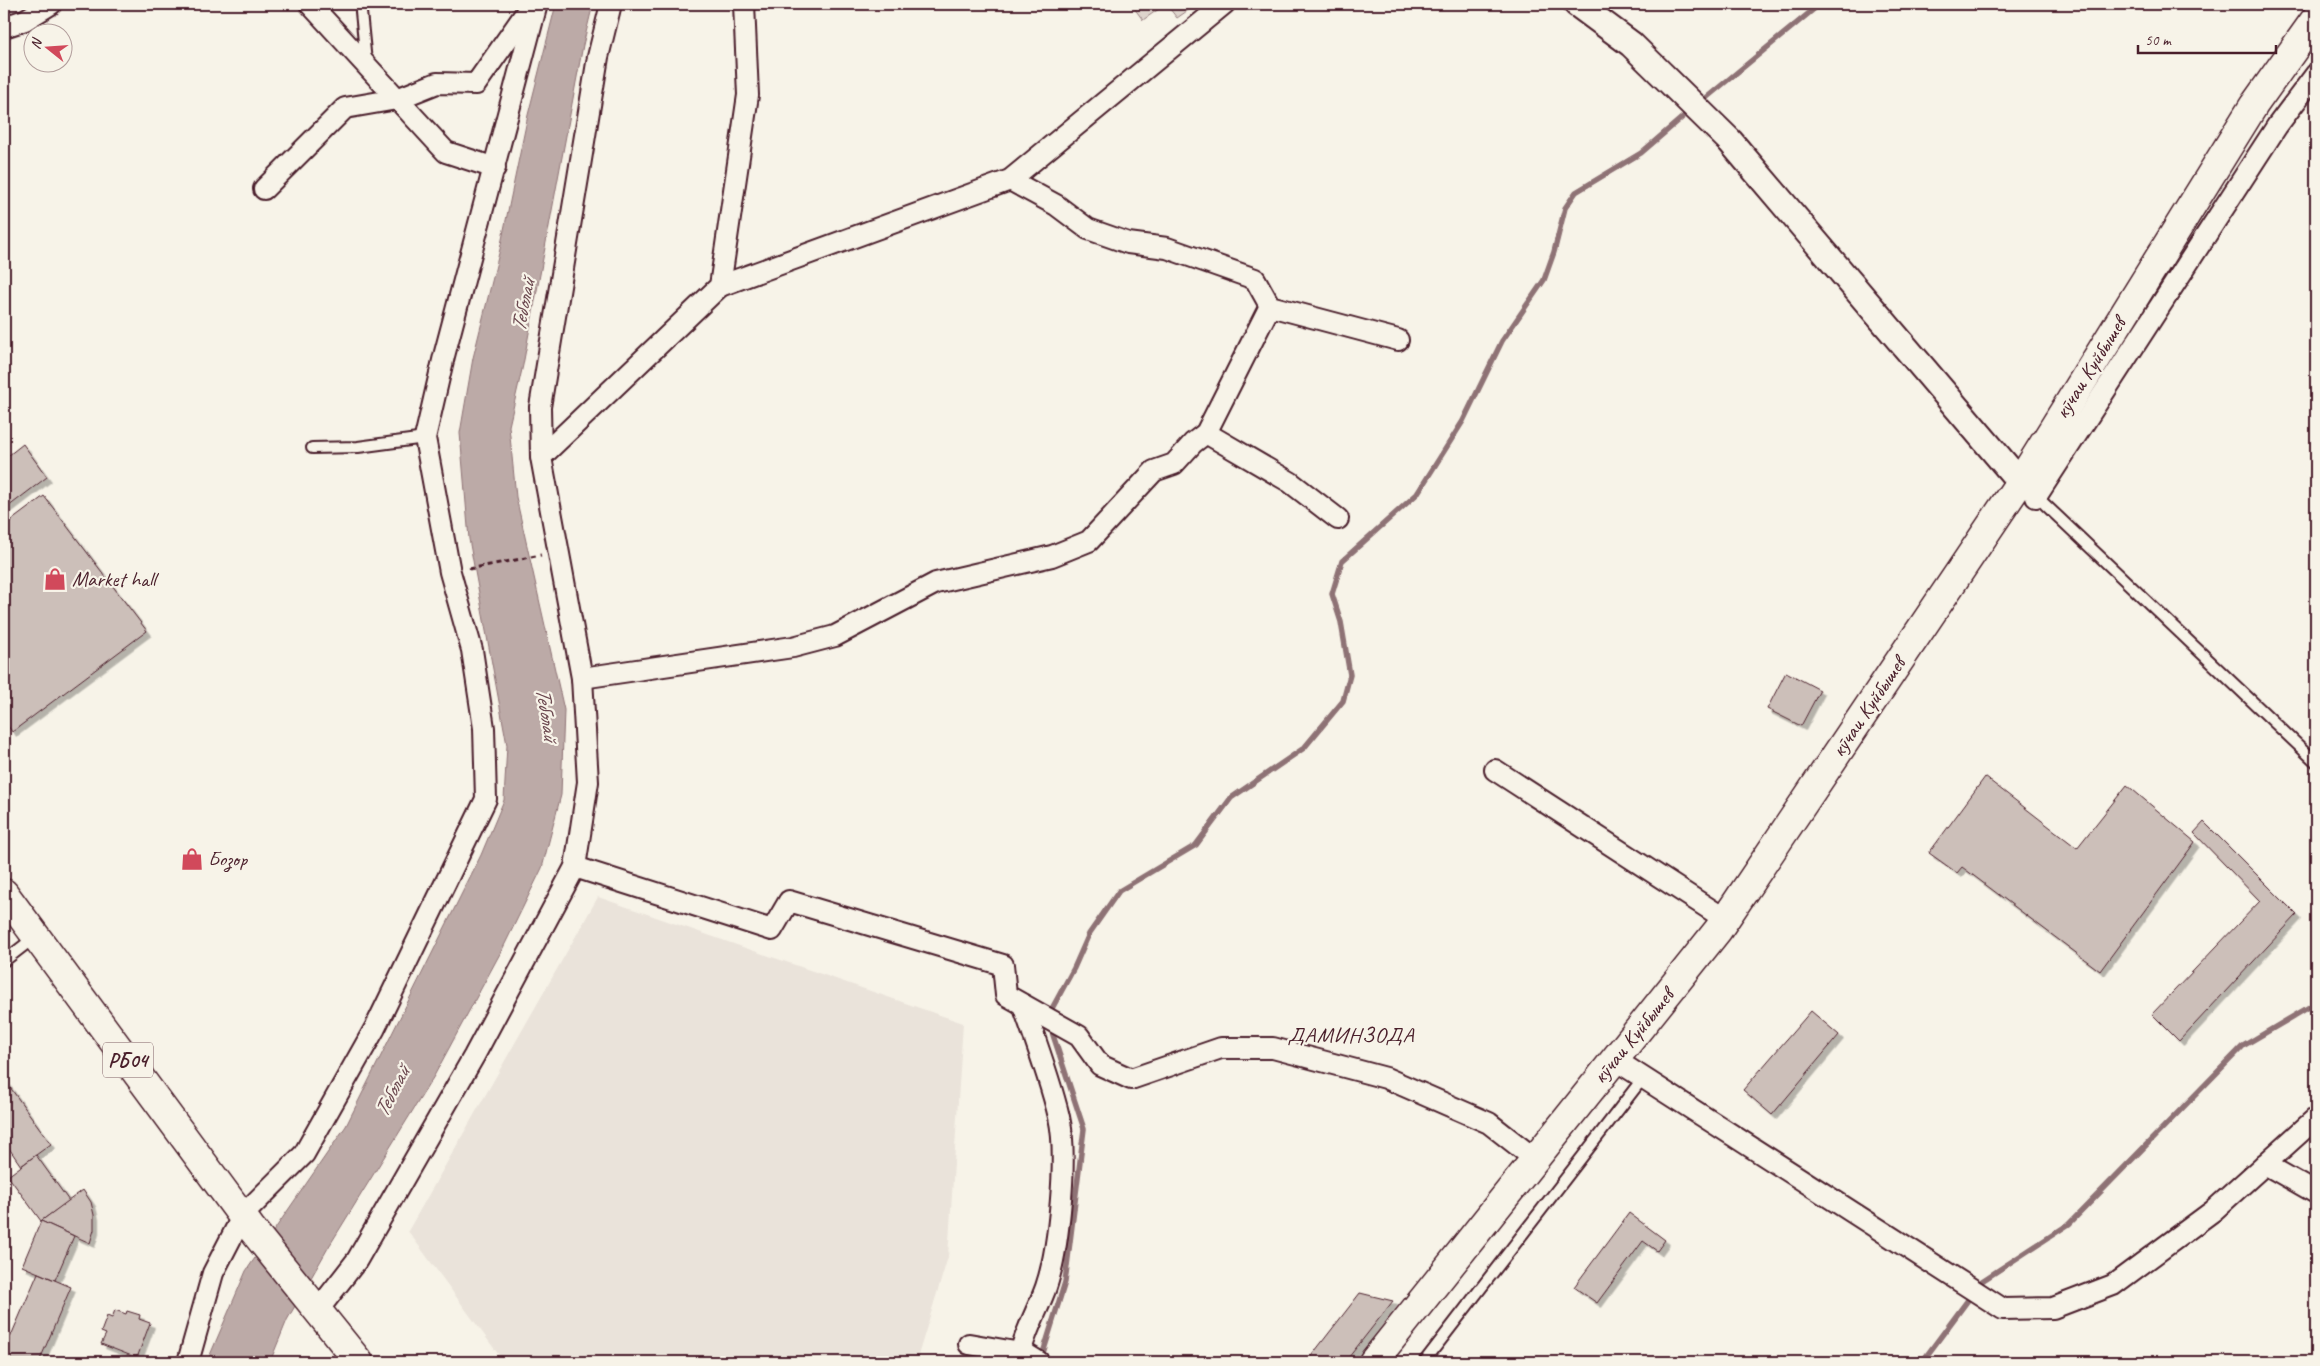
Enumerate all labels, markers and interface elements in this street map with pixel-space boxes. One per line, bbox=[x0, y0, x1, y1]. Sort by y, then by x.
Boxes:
north arrow bbox=[22, 22, 72, 72]
scale bar bbox=[2138, 22, 2275, 54]
text: 50 m bbox=[2145, 31, 2172, 50]
text: N bbox=[27, 35, 46, 51]
water label: Теболай bbox=[504, 271, 543, 334]
street label: кӯчаи Куйбышев bbox=[2049, 309, 2133, 423]
shop icon: Market hall bbox=[42, 566, 68, 592]
place label: Market hall bbox=[72, 566, 159, 592]
street label: кӯчаи Куйбышев bbox=[1825, 649, 1913, 762]
water label: Теболай bbox=[529, 685, 566, 748]
shop icon: Бозор bbox=[179, 846, 205, 872]
place label: Бозор bbox=[208, 846, 248, 873]
street label: кӯчаи Куйбышев bbox=[1587, 980, 1682, 1089]
district label: ДАМИНЗОДА bbox=[1287, 1021, 1415, 1049]
road number: РБ04 bbox=[103, 1042, 153, 1078]
water label: Теболай bbox=[367, 1057, 419, 1122]

